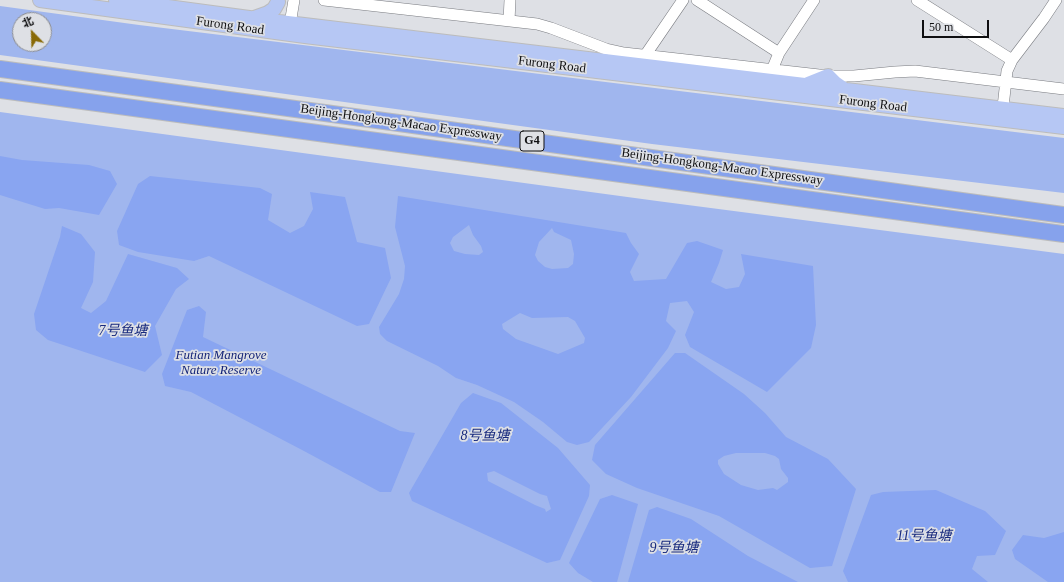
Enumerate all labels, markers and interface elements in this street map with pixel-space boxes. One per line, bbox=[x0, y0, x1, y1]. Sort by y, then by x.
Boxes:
north arrow bbox=[12, 12, 52, 52]
scale bar bbox=[924, 12, 991, 38]
text: 北 bbox=[20, 14, 35, 30]
street label: Furong Road bbox=[195, 14, 265, 38]
text: 50 m bbox=[929, 20, 953, 34]
street label: Furong Road bbox=[517, 53, 587, 77]
street label: Furong Road bbox=[838, 92, 908, 116]
street label: Beijing-Hongkong-Macao Expressway bbox=[299, 101, 503, 145]
road number: G4 bbox=[520, 131, 544, 151]
street label: Beijing-Hongkong-Macao Expressway bbox=[620, 145, 824, 189]
water label: 7号鱼塘 bbox=[99, 323, 147, 339]
park label: Futian Mangrove Nature Reserve bbox=[176, 348, 266, 379]
water label: 8号鱼塘 bbox=[461, 428, 509, 444]
water label: 11号鱼塘 bbox=[897, 528, 951, 544]
water label: 9号鱼塘 bbox=[650, 540, 698, 556]

